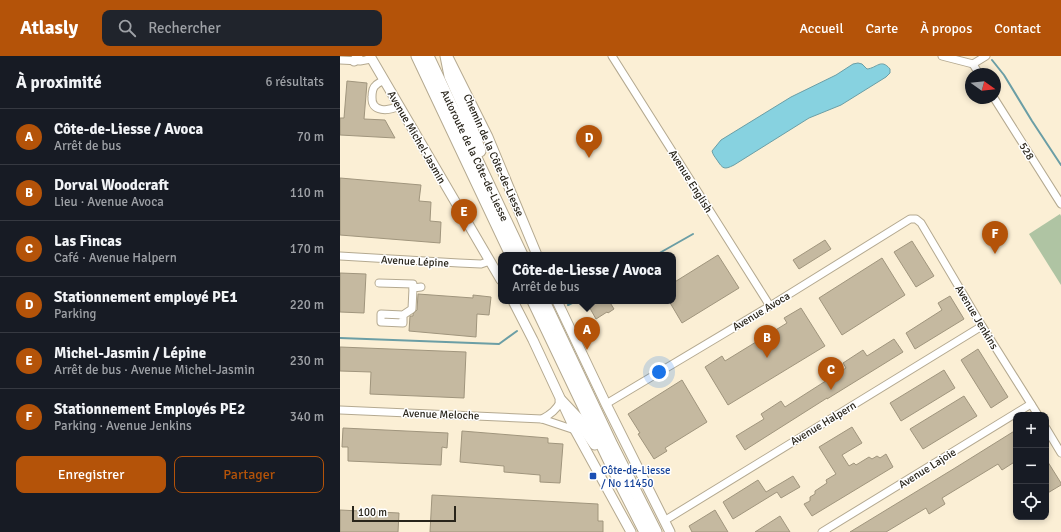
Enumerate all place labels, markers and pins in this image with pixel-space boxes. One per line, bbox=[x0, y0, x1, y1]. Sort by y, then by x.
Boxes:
pin: D bbox=[576, 125, 602, 158]
pin: E bbox=[451, 199, 477, 232]
pin: F bbox=[982, 221, 1008, 254]
pin: A bbox=[574, 317, 600, 350]
pin: B bbox=[754, 325, 780, 358]
pin: C bbox=[818, 357, 844, 390]
place label: Côte-de-Liesse / No 11450 bbox=[601, 464, 671, 490]
marker: Côte-de-Liesse / No 11450 bbox=[588, 471, 598, 481]

